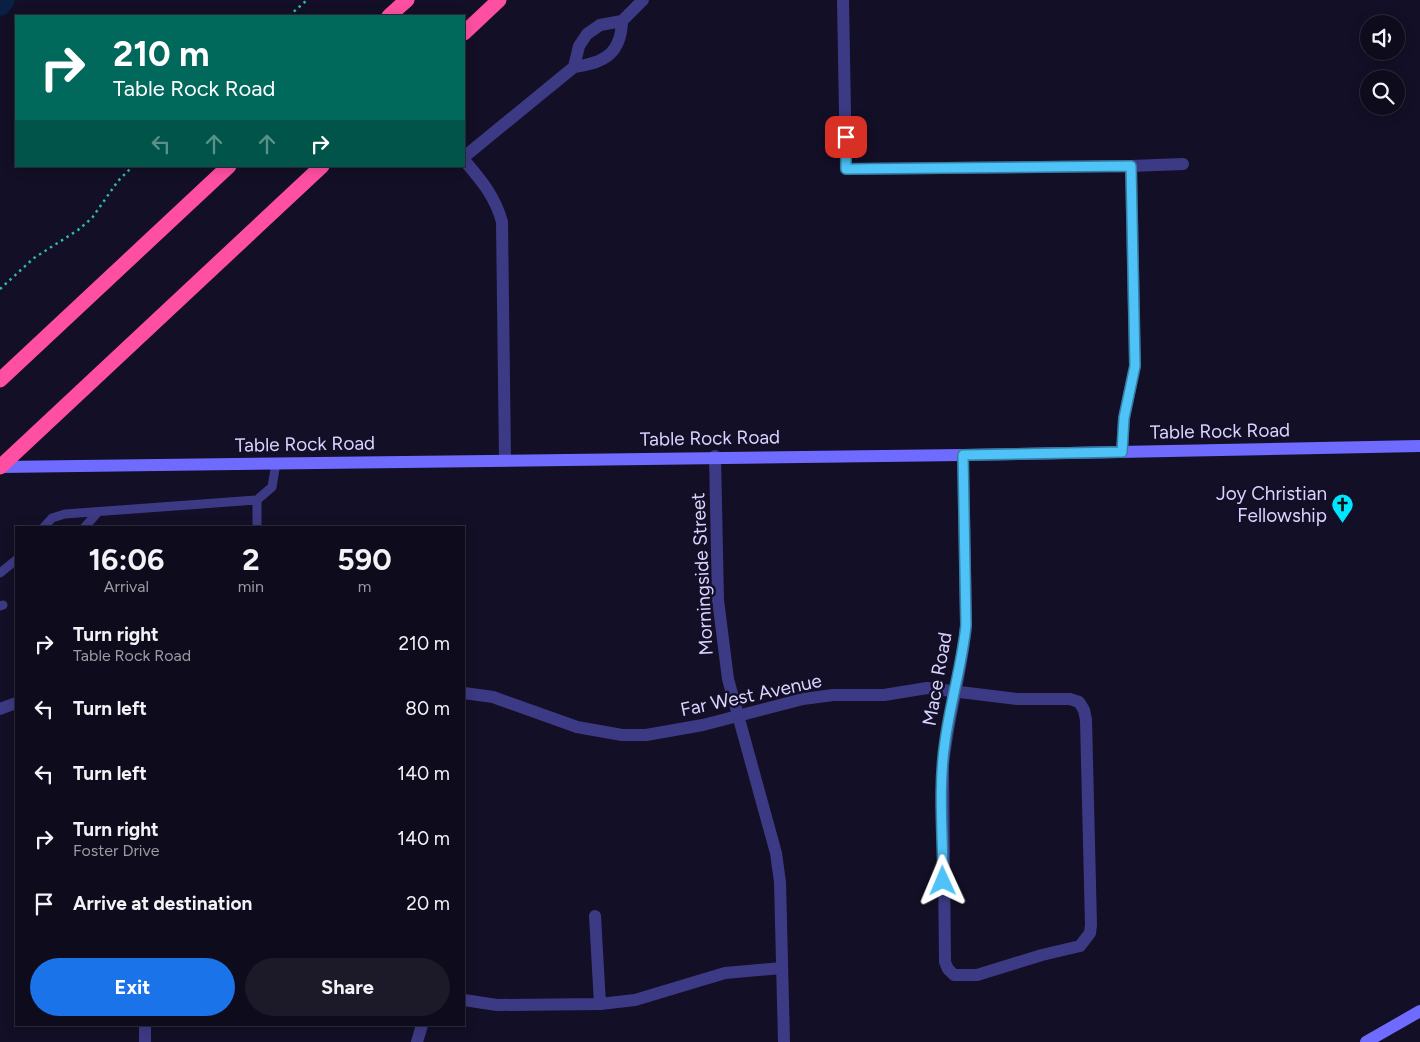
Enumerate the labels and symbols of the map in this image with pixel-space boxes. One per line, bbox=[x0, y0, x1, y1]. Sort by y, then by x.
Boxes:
pin bbox=[825, 116, 867, 158]
street label: Table Rock Road bbox=[1150, 418, 1290, 444]
street label: Table Rock Road bbox=[640, 425, 780, 451]
street label: Table Rock Road bbox=[235, 431, 375, 457]
place label: Joy Christian Fellowship bbox=[1216, 482, 1327, 527]
street label: Morningside Street bbox=[686, 492, 718, 656]
church icon: Joy Christian Fellowship bbox=[1331, 492, 1355, 523]
street label: Mace Road bbox=[917, 630, 957, 728]
street label: Far West Avenue bbox=[678, 669, 824, 721]
position arrow bbox=[916, 854, 968, 906]

